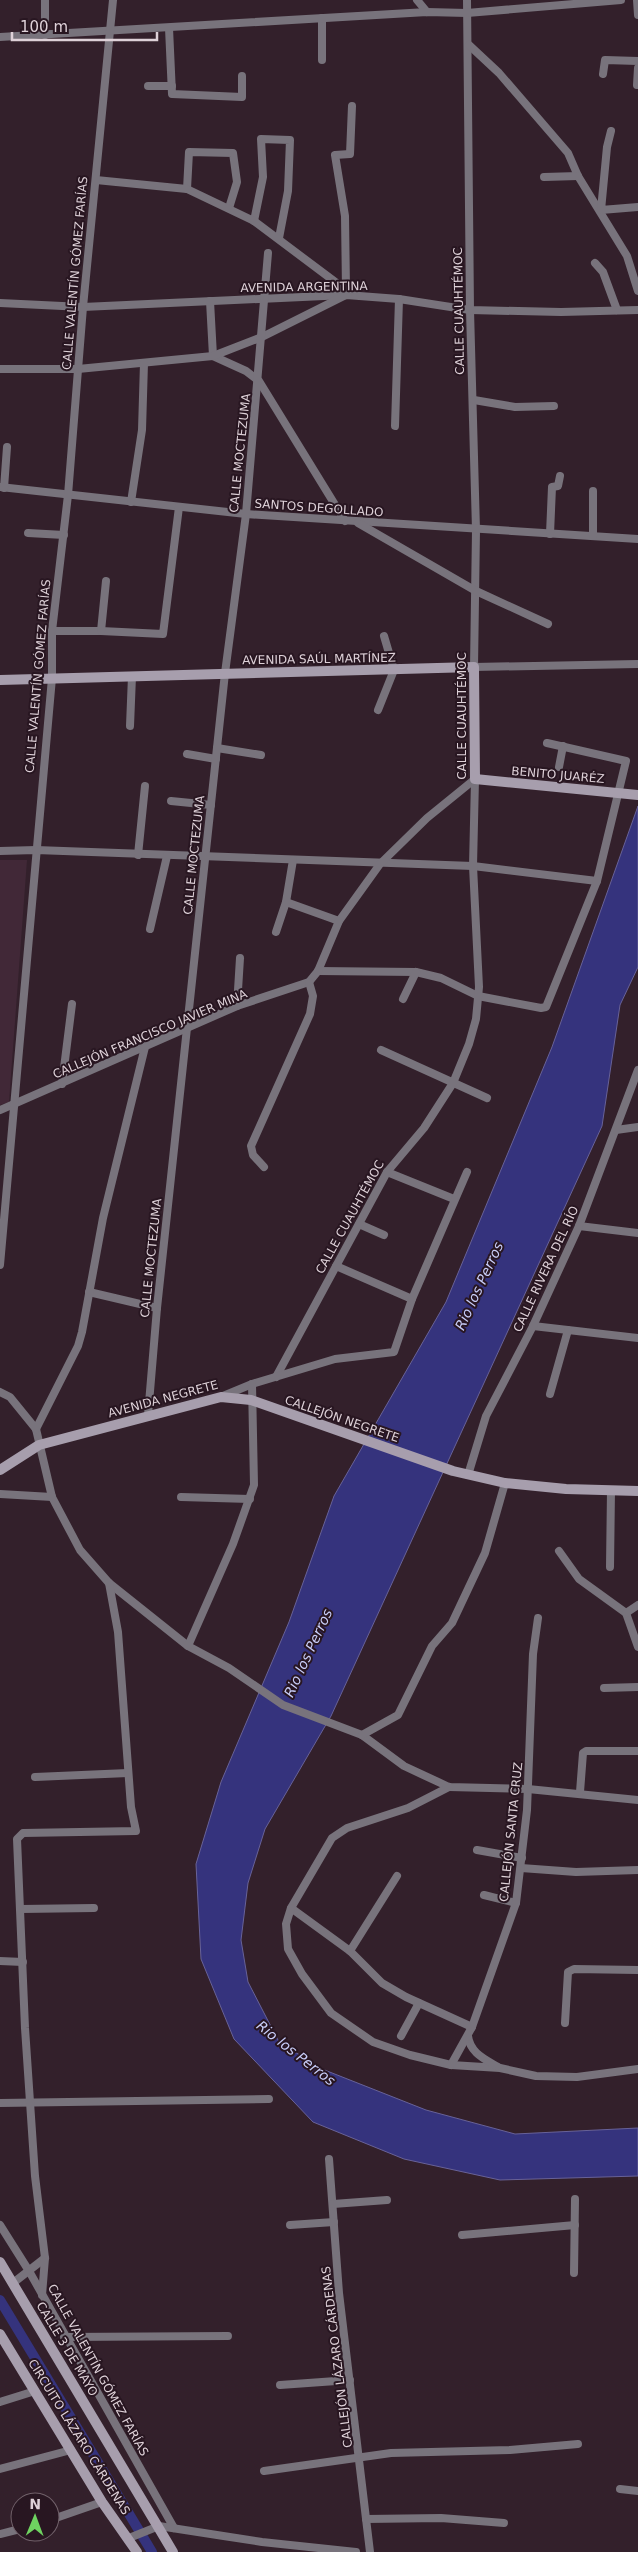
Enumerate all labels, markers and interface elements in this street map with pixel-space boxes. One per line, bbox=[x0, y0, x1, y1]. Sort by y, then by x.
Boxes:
scale bar bbox=[12, 10, 158, 42]
text: 100 m bbox=[20, 18, 68, 36]
street label: CALLE VALENTÍN GÓMEZ FARÍAS bbox=[59, 176, 90, 370]
street label: CALLE CUAUHTÉMOC bbox=[450, 247, 467, 375]
street label: AVENIDA ARGENTINA bbox=[240, 279, 369, 295]
street label: CALLE MOCTEZUMA bbox=[227, 392, 253, 513]
street label: SANTOS DEGOLLADO bbox=[254, 497, 384, 519]
street label: CALLE VALENTÍN GÓMEZ FARÍAS bbox=[22, 579, 53, 773]
street label: AVENIDA SAÚL MARTÍNEZ bbox=[242, 650, 396, 667]
street label: CALLE CUAUHTÉMOC bbox=[454, 652, 469, 780]
street label: BENITO JUARÉZ bbox=[511, 763, 605, 786]
street label: CALLE MOCTEZUMA bbox=[181, 794, 207, 915]
street label: CALLEJÓN FRANCISCO JAVIER MINA bbox=[50, 985, 250, 1081]
street label: CALLE CUAUHTÉMOC bbox=[312, 1157, 387, 1276]
street label: CALLE MOCTEZUMA bbox=[138, 1197, 164, 1318]
street label: CALLE RIVERA DEL RÍO bbox=[510, 1203, 581, 1334]
water label: Rio los Perros bbox=[452, 1239, 506, 1333]
street label: AVENIDA NEGRETE bbox=[106, 1378, 220, 1420]
street label: CALLEJÓN NEGRETE bbox=[283, 1392, 401, 1445]
water label: Rio los Perros bbox=[281, 1606, 335, 1700]
street label: CALLEJÓN SANTA CRUZ bbox=[496, 1761, 525, 1902]
water label: Rio los Perros bbox=[254, 2017, 338, 2089]
street label: CALLEJÓN LÁZARO CÁRDENAS bbox=[318, 2265, 355, 2449]
street label: CALLE VALENTÍN GÓMEZ FARÍAS bbox=[45, 2281, 152, 2458]
street label: CALLE 3 DE MAYO bbox=[33, 2299, 101, 2399]
street label: CIRCUITO LÁZARO CÁRDENAS bbox=[25, 2357, 133, 2517]
north arrow bbox=[10, 2492, 60, 2542]

